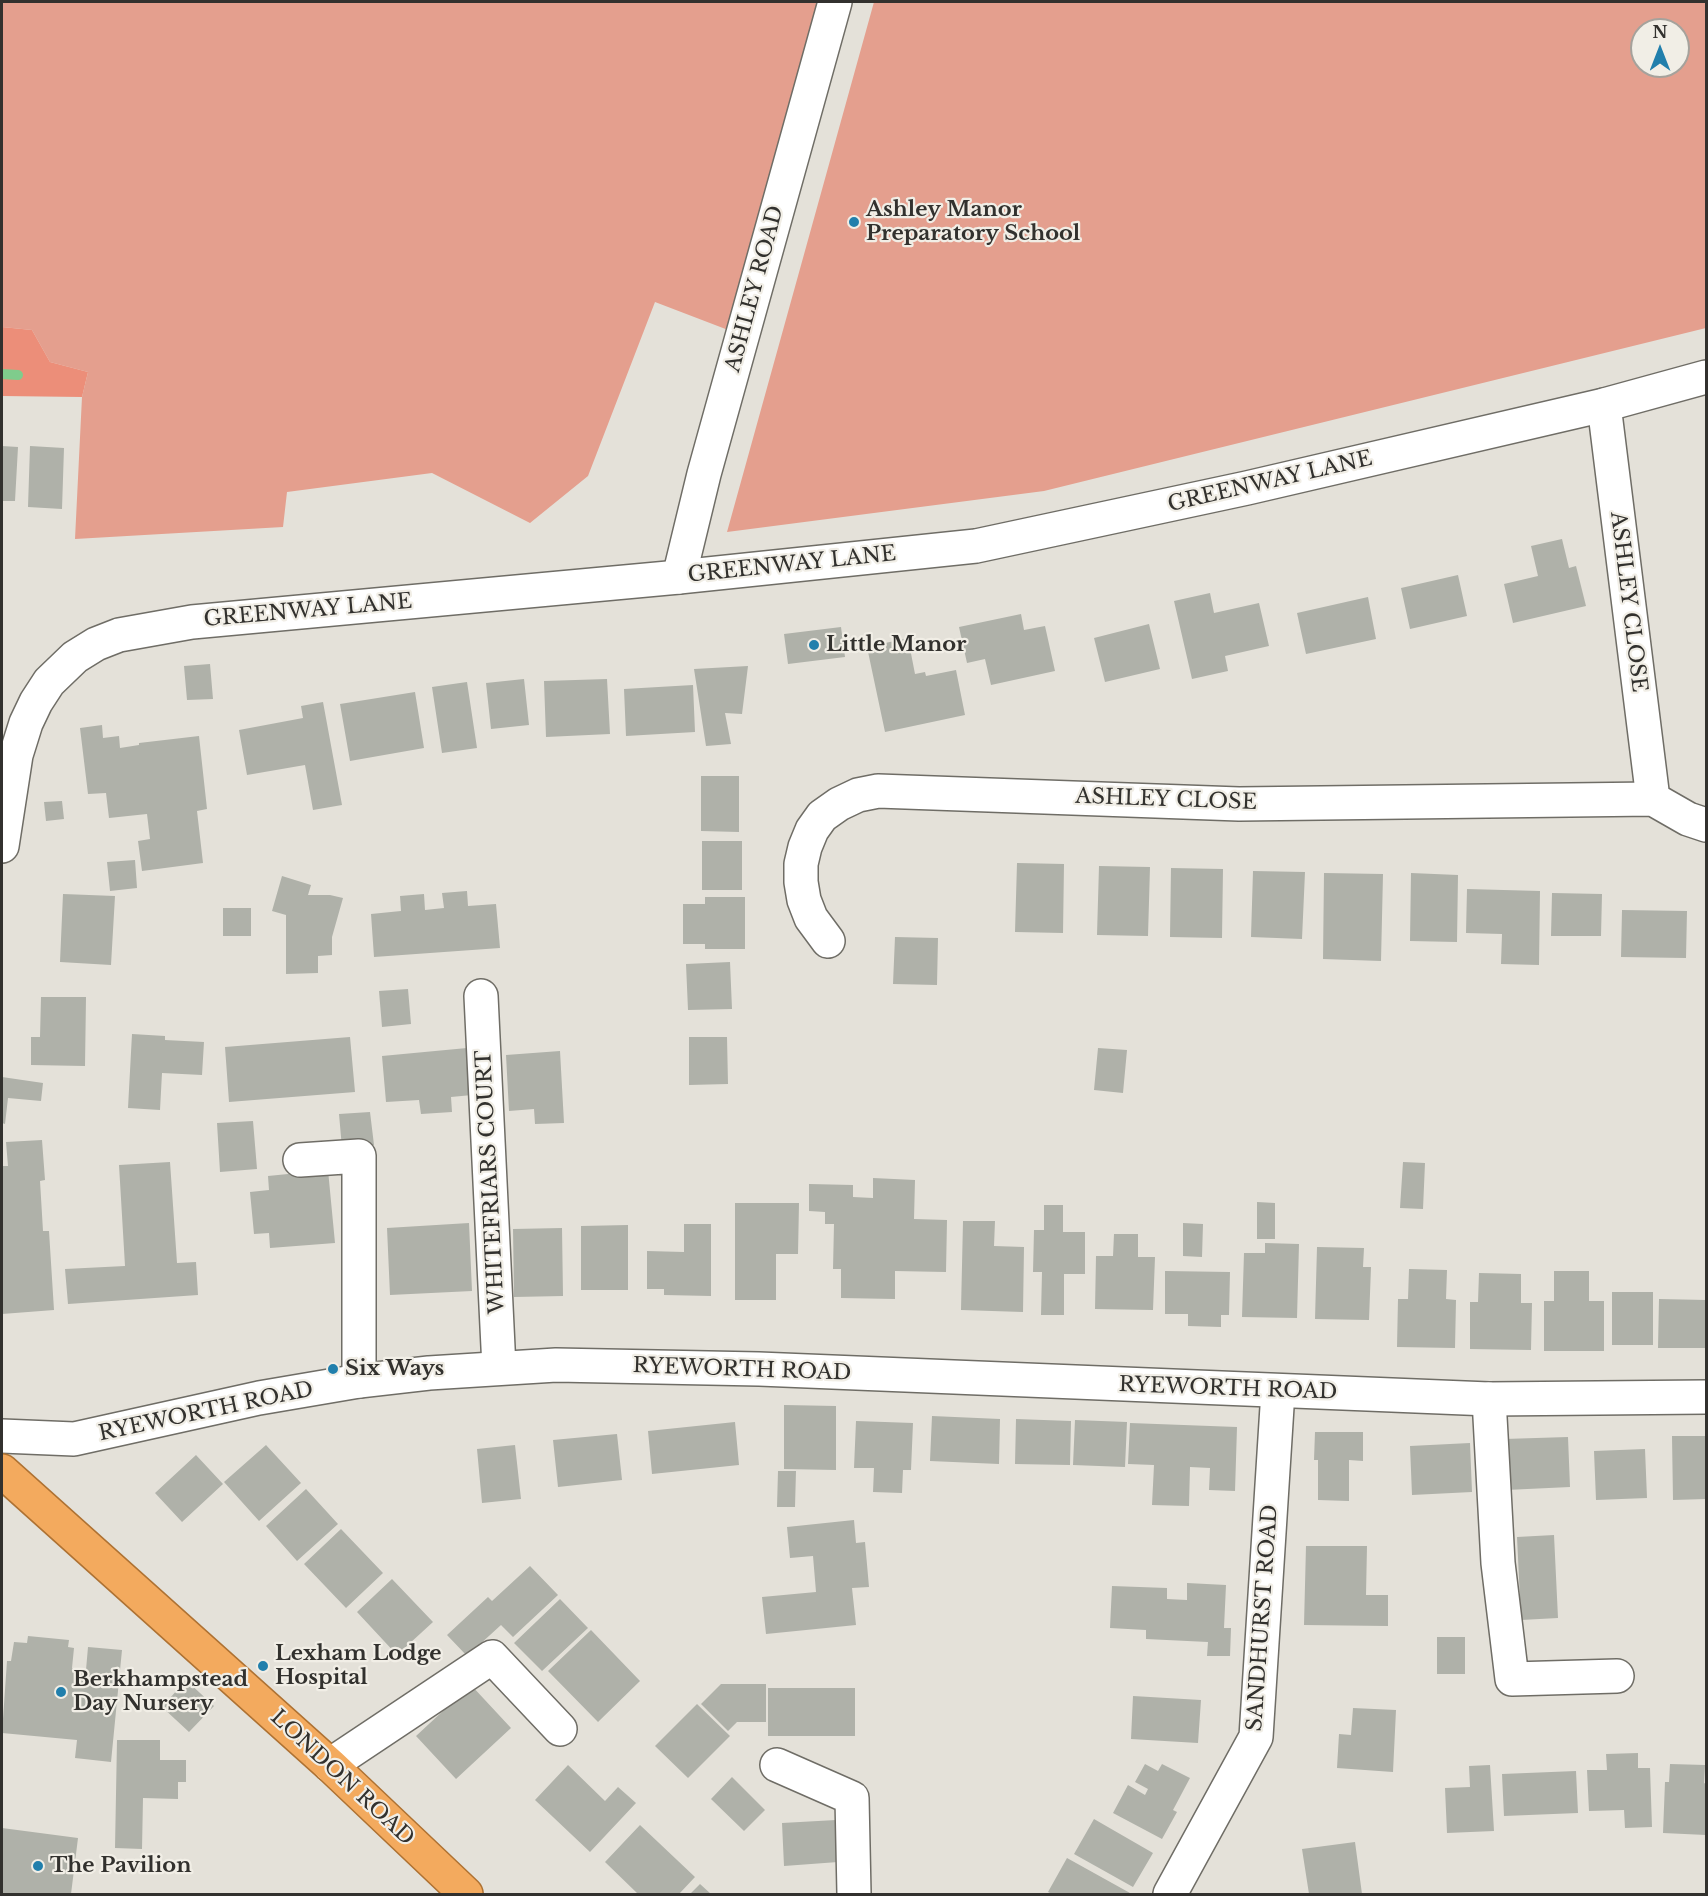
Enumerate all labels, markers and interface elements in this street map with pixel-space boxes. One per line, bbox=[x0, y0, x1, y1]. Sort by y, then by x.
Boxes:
north arrow bbox=[1630, 18, 1690, 78]
text: N bbox=[1652, 22, 1668, 42]
place label: Ashley Manor Preparatory School bbox=[866, 197, 1080, 247]
street label: ASHLEY ROAD bbox=[721, 203, 789, 375]
marker: Ashley Manor Preparatory School bbox=[847, 215, 861, 229]
street label: GREENWAY LANE bbox=[1165, 446, 1375, 518]
street label: ASHLEY CLOSE bbox=[1604, 510, 1652, 694]
street label: GREENWAY LANE bbox=[687, 542, 897, 588]
street label: GREENWAY LANE bbox=[203, 589, 413, 633]
place label: Little Manor bbox=[826, 632, 966, 658]
marker: Little Manor bbox=[807, 638, 821, 652]
street label: ASHLEY CLOSE bbox=[1075, 784, 1257, 816]
street label: WHITEFRIARS COURT bbox=[472, 1049, 510, 1315]
street label: RYEWORTH ROAD bbox=[632, 1354, 852, 1386]
place label: Six Ways bbox=[345, 1356, 444, 1382]
marker: Six Ways bbox=[326, 1362, 340, 1376]
street label: RYEWORTH ROAD bbox=[1118, 1373, 1338, 1405]
street label: RYEWORTH ROAD bbox=[96, 1377, 316, 1447]
street label: SANDHURST ROAD bbox=[1243, 1504, 1283, 1732]
place label: Lexham Lodge Hospital bbox=[275, 1641, 442, 1691]
marker: Lexham Lodge Hospital bbox=[256, 1659, 270, 1673]
place label: Berkhampstead Day Nursery bbox=[73, 1667, 248, 1717]
marker: Berkhampstead Day Nursery bbox=[54, 1685, 68, 1699]
street label: LONDON ROAD bbox=[265, 1705, 419, 1851]
place label: The Pavilion bbox=[50, 1853, 191, 1879]
marker: The Pavilion bbox=[31, 1859, 45, 1873]

